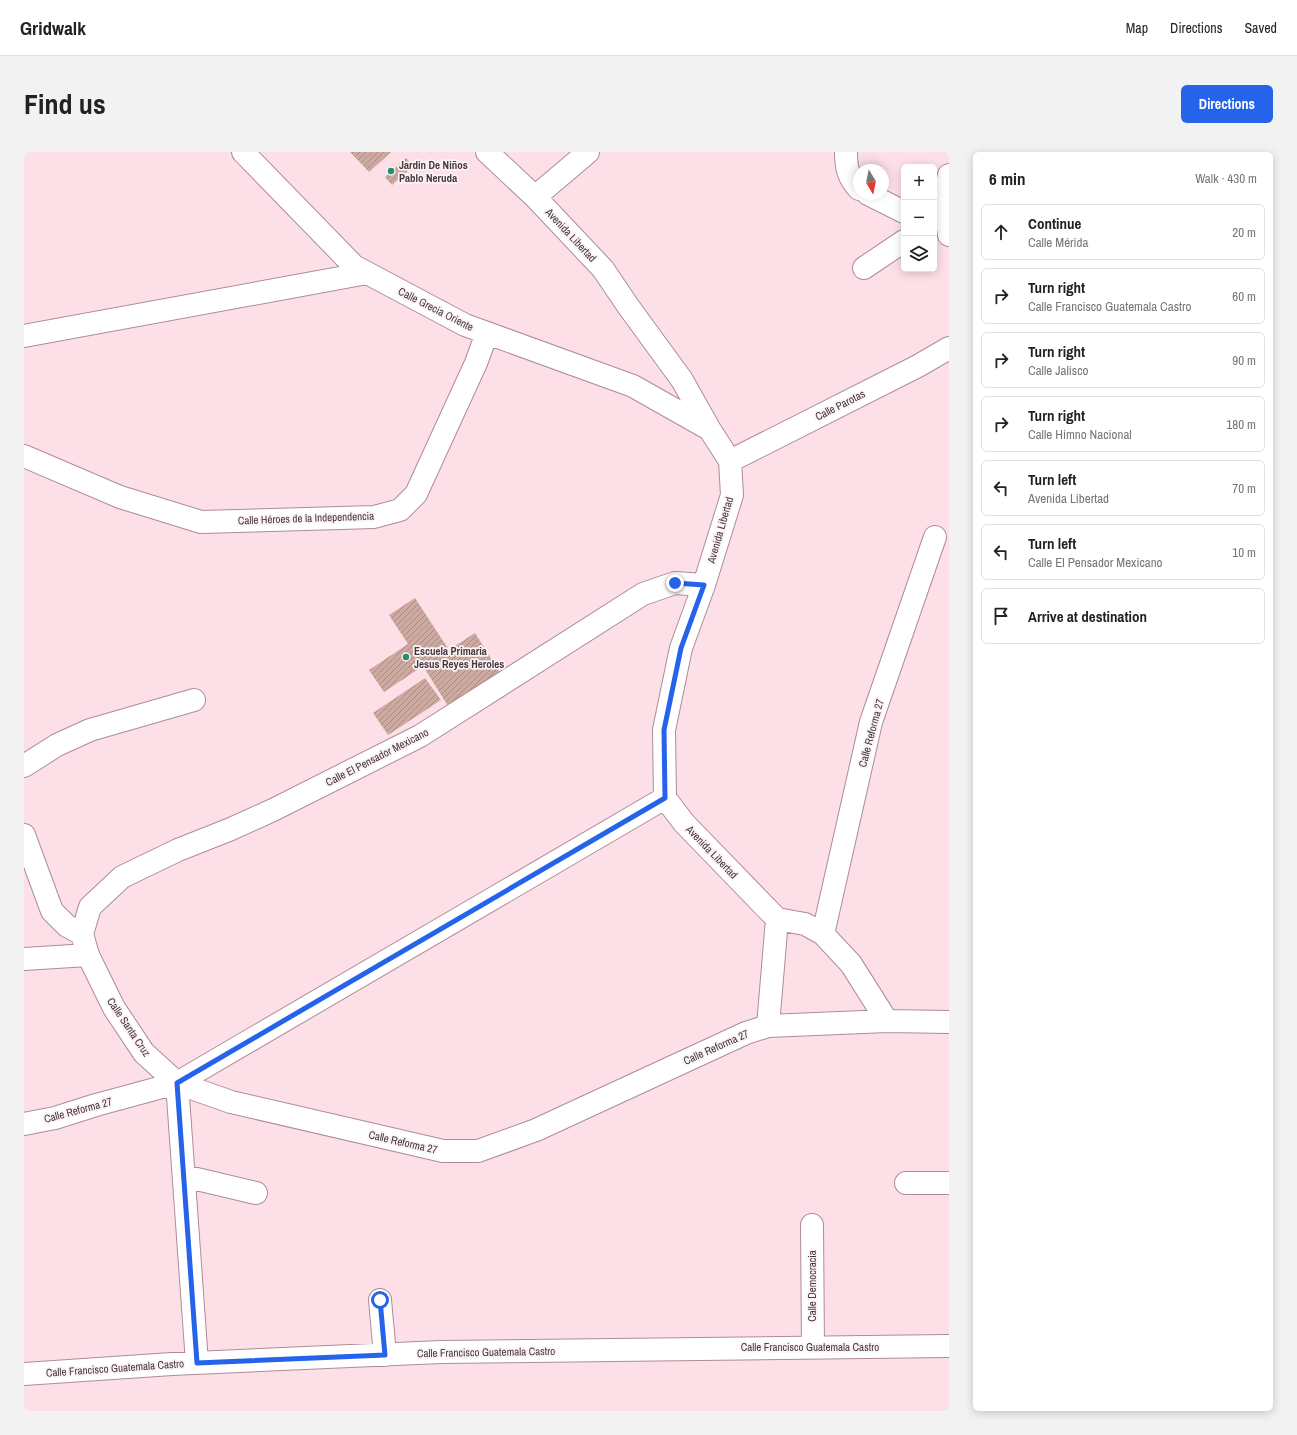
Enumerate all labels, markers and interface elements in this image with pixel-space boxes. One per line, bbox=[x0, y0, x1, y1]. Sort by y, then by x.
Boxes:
text: Gridwalk bbox=[20, 15, 86, 41]
text: Map bbox=[1126, 19, 1148, 37]
text: Directions bbox=[1170, 19, 1222, 37]
text: Saved bbox=[1244, 19, 1277, 37]
text: Find us bbox=[24, 85, 106, 123]
button: Directions bbox=[1181, 85, 1273, 123]
place label: Jardin De Niños Pablo Neruda bbox=[399, 158, 468, 185]
north arrow bbox=[853, 164, 889, 200]
map controls bbox=[901, 164, 937, 272]
button: + bbox=[901, 164, 937, 200]
marker: Jardin De Niños Pablo Neruda bbox=[386, 166, 396, 176]
text: 6 min bbox=[989, 167, 1025, 190]
text: Walk · 430 m bbox=[1195, 170, 1257, 187]
button: − bbox=[901, 200, 937, 236]
street label: Avenida Libertad bbox=[542, 204, 599, 265]
text: Continue bbox=[1028, 213, 1081, 234]
icon: ahead bbox=[990, 221, 1012, 243]
text: 20 m bbox=[1232, 224, 1256, 241]
text: Calle Mérida bbox=[1028, 234, 1088, 251]
button: layers bbox=[901, 236, 937, 272]
text: Turn right bbox=[1028, 277, 1085, 298]
street label: Calle Grecia Oriente bbox=[396, 284, 476, 334]
icon: right bbox=[990, 285, 1012, 307]
text: 60 m bbox=[1232, 288, 1256, 305]
text: Calle Francisco Guatemala Castro bbox=[1028, 298, 1192, 315]
text: Turn right bbox=[1028, 341, 1085, 362]
icon: right bbox=[990, 349, 1012, 371]
text: 90 m bbox=[1232, 352, 1256, 369]
text: Calle Jalisco bbox=[1028, 362, 1088, 379]
street label: Calle Parotas bbox=[813, 386, 868, 424]
text: Turn right bbox=[1028, 405, 1085, 426]
icon: right bbox=[990, 413, 1012, 435]
text: 180 m bbox=[1226, 416, 1256, 433]
text: Calle Himno Nacional bbox=[1028, 426, 1132, 443]
text: Turn left bbox=[1028, 469, 1076, 490]
icon: left bbox=[990, 477, 1012, 499]
text: 70 m bbox=[1232, 480, 1256, 497]
text: Avenida Libertad bbox=[1028, 490, 1109, 507]
street label: Avenida Libertad bbox=[704, 495, 736, 566]
street label: Calle Héroes de la Independencia bbox=[238, 509, 374, 527]
text: Turn left bbox=[1028, 533, 1076, 554]
icon: left bbox=[990, 541, 1012, 563]
text: 10 m bbox=[1232, 544, 1256, 561]
text: Calle El Pensador Mexicano bbox=[1028, 554, 1163, 571]
route end bbox=[666, 574, 684, 592]
icon: arrive bbox=[990, 605, 1012, 627]
text: Arrive at destination bbox=[1028, 606, 1147, 627]
place label: Escuela Primaria Jesus Reyes Heroles bbox=[414, 644, 504, 671]
marker: Escuela Primaria Jesus Reyes Heroles bbox=[401, 652, 411, 662]
street label: Calle Reforma 27 bbox=[855, 697, 887, 769]
street label: Calle El Pensador Mexicano bbox=[323, 725, 431, 789]
street label: Avenida Libertad bbox=[682, 822, 741, 882]
street label: Calle Santa Cruz bbox=[104, 995, 154, 1060]
street label: Calle Reforma 27 bbox=[681, 1026, 751, 1068]
street label: Calle Reforma 27 bbox=[42, 1094, 114, 1126]
street label: Calle Reforma 27 bbox=[367, 1127, 439, 1157]
street label: Calle Democracia bbox=[805, 1250, 819, 1322]
route start bbox=[371, 1291, 389, 1309]
street label: Calle Francisco Guatemala Castro bbox=[741, 1340, 879, 1354]
street label: Calle Francisco Guatemala Castro bbox=[417, 1344, 555, 1360]
street label: Calle Francisco Guatemala Castro bbox=[46, 1356, 184, 1380]

